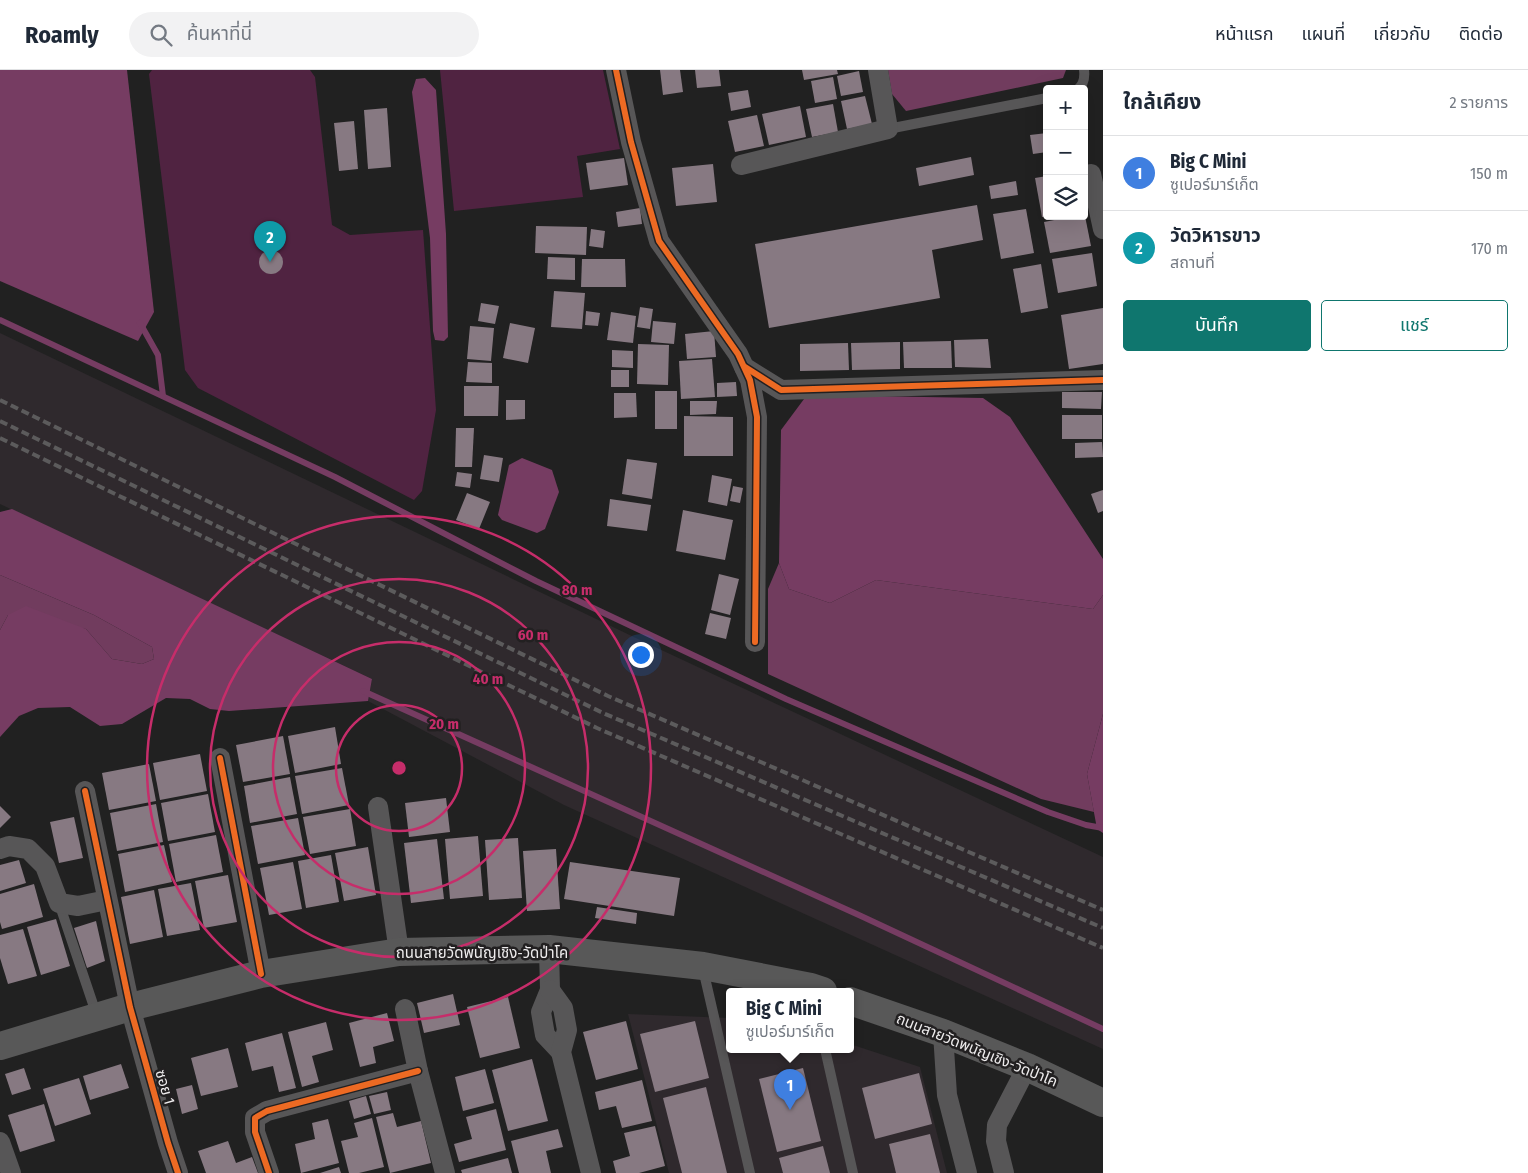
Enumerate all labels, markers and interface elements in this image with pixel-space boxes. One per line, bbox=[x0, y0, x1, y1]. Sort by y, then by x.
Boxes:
search box bbox=[129, 12, 479, 57]
text: Roamly bbox=[25, 21, 99, 49]
icon: search bbox=[147, 21, 175, 49]
text: ค้นหาที่นี่ bbox=[187, 22, 252, 45]
text: หน้าแรก bbox=[1215, 23, 1273, 45]
text: แผนที่ bbox=[1301, 23, 1345, 45]
text: เกี่ยวกับ bbox=[1373, 23, 1431, 45]
text: ติดต่อ bbox=[1459, 23, 1503, 45]
map controls bbox=[1043, 85, 1088, 220]
button: + bbox=[1043, 85, 1088, 130]
text: ใกล้เคียง bbox=[1123, 89, 1201, 115]
text: 2 รายการ bbox=[1449, 93, 1508, 112]
button: − bbox=[1043, 130, 1088, 175]
text: Big C Mini bbox=[1170, 150, 1246, 173]
text: 1 bbox=[1136, 164, 1142, 183]
text: 150 m bbox=[1470, 164, 1508, 183]
button: layers bbox=[1043, 175, 1088, 220]
text: ซูเปอร์มาร์เก็ต bbox=[1170, 175, 1259, 194]
pin: 2 bbox=[254, 221, 286, 262]
text: วัดวิหารขาว bbox=[1170, 224, 1261, 247]
text: 2 bbox=[1135, 239, 1143, 258]
text: 170 m bbox=[1471, 239, 1508, 258]
text: สถานที่ bbox=[1170, 253, 1215, 272]
button: บันทึก bbox=[1123, 300, 1311, 351]
button: แชร์ bbox=[1321, 300, 1508, 351]
text: 80 m bbox=[562, 581, 592, 599]
text: 60 m bbox=[518, 626, 548, 644]
your location bbox=[628, 642, 654, 668]
text: 40 m bbox=[473, 670, 503, 688]
text: 20 m bbox=[428, 715, 459, 733]
centre of rings bbox=[390, 759, 408, 777]
street label: ถนนสายวัดพนัญเชิง-วัดป่าโค bbox=[396, 944, 568, 962]
popup bbox=[726, 988, 854, 1053]
text: Big C Mini bbox=[746, 997, 822, 1020]
street label: ถนนสายวัดพนัญเชิง-วัดป่าโค bbox=[894, 1009, 1060, 1091]
text: ซูเปอร์มาร์เก็ต bbox=[746, 1022, 834, 1041]
street label: ซอย 1 bbox=[151, 1068, 179, 1106]
pin: 1 bbox=[774, 1069, 806, 1110]

